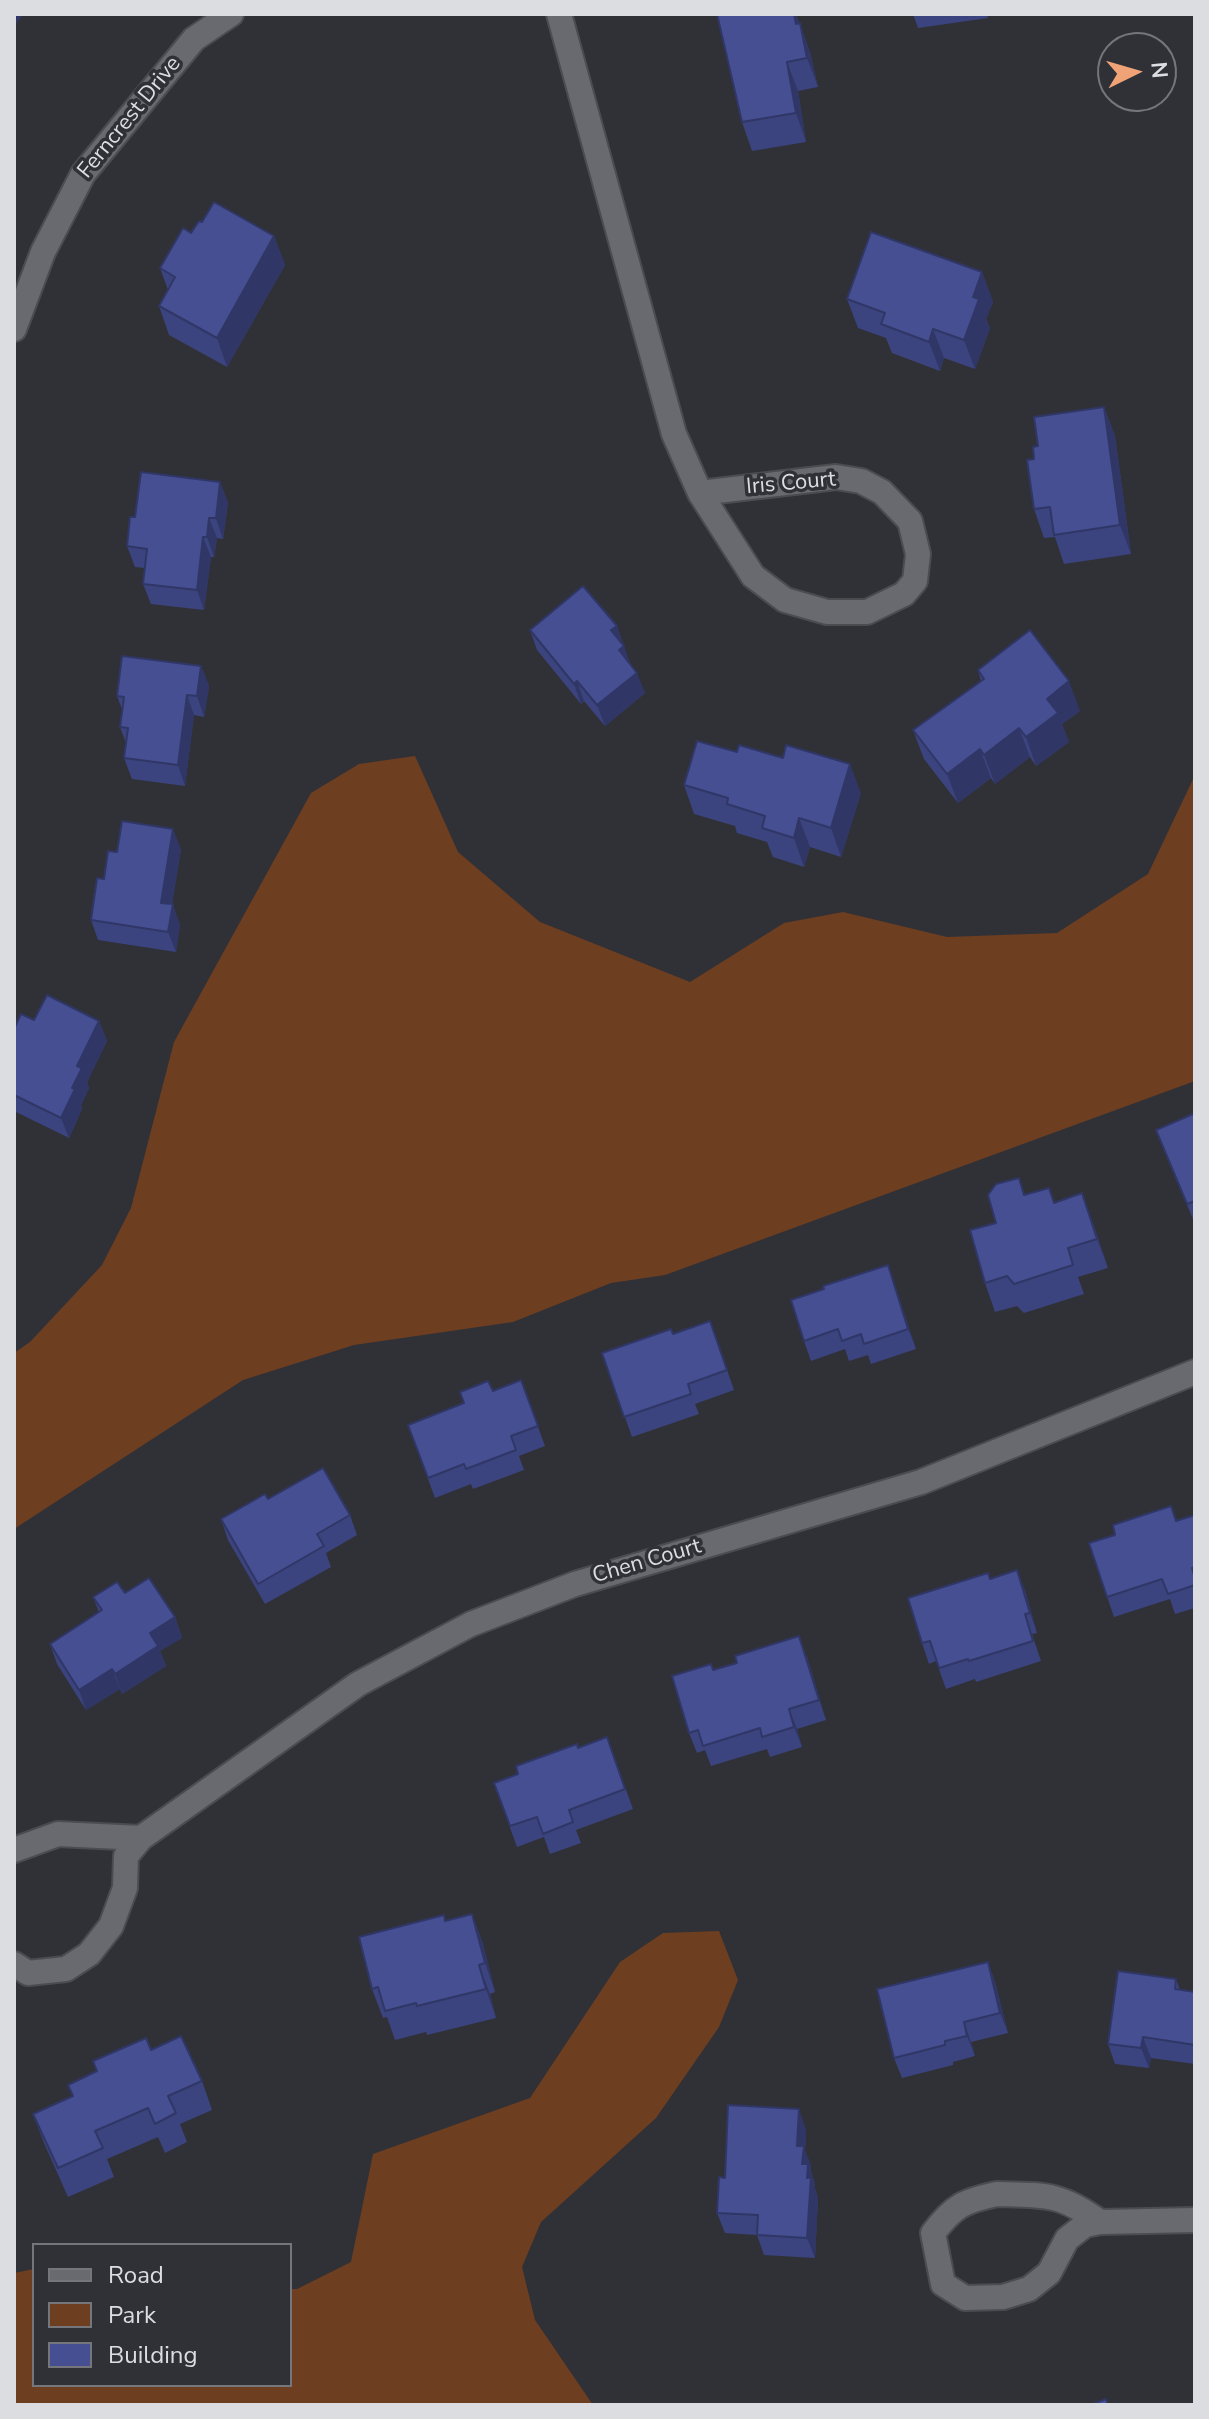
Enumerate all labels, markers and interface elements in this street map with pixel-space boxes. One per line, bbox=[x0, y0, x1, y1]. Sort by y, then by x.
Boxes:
north arrow bbox=[1097, 32, 1177, 112]
street label: Ferncrest Drive bbox=[73, 52, 187, 184]
text: N bbox=[1143, 61, 1175, 80]
street label: Iris Court bbox=[745, 467, 837, 501]
street label: Chen Court bbox=[590, 1534, 704, 1590]
legend bbox=[32, 2243, 292, 2387]
text: Road bbox=[108, 2259, 164, 2291]
text: Park bbox=[108, 2299, 156, 2331]
text: Building bbox=[108, 2339, 198, 2371]

